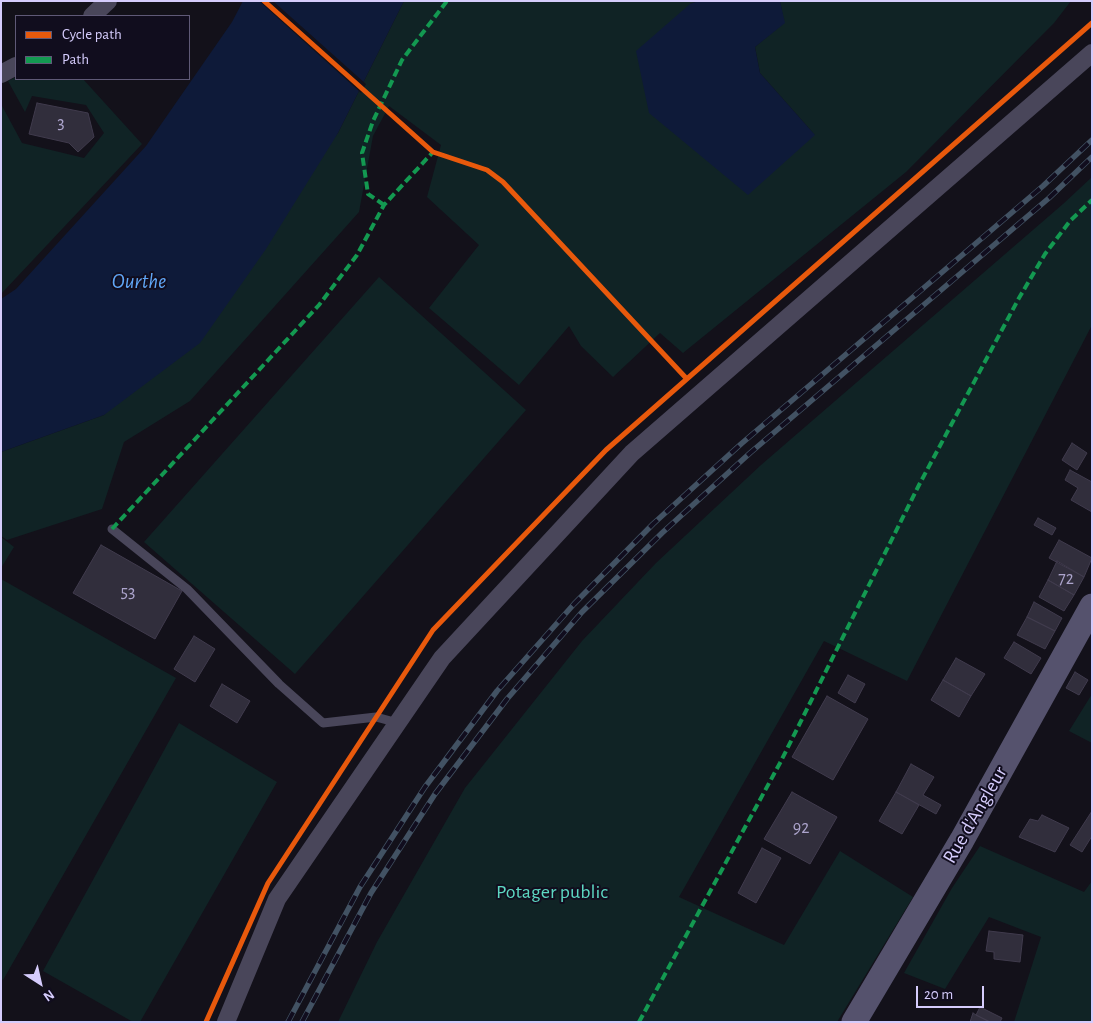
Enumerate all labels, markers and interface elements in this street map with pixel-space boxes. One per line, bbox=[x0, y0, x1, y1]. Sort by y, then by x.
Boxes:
legend bbox=[15, 15, 190, 80]
text: Cycle path bbox=[62, 27, 122, 42]
text: Path bbox=[62, 52, 89, 67]
house number: 3 bbox=[57, 112, 65, 134]
water label: Ourthe bbox=[112, 269, 166, 295]
house number: 72 bbox=[1058, 568, 1074, 590]
house number: 53 bbox=[121, 581, 135, 603]
street label: Rue d'Angleur bbox=[938, 762, 1012, 868]
house number: 92 bbox=[793, 817, 809, 839]
park label: Potager public bbox=[496, 880, 608, 904]
north arrow bbox=[15, 958, 65, 1008]
scale bar bbox=[918, 976, 986, 1008]
text: N bbox=[41, 987, 57, 1004]
text: 20 m bbox=[924, 987, 953, 1002]

